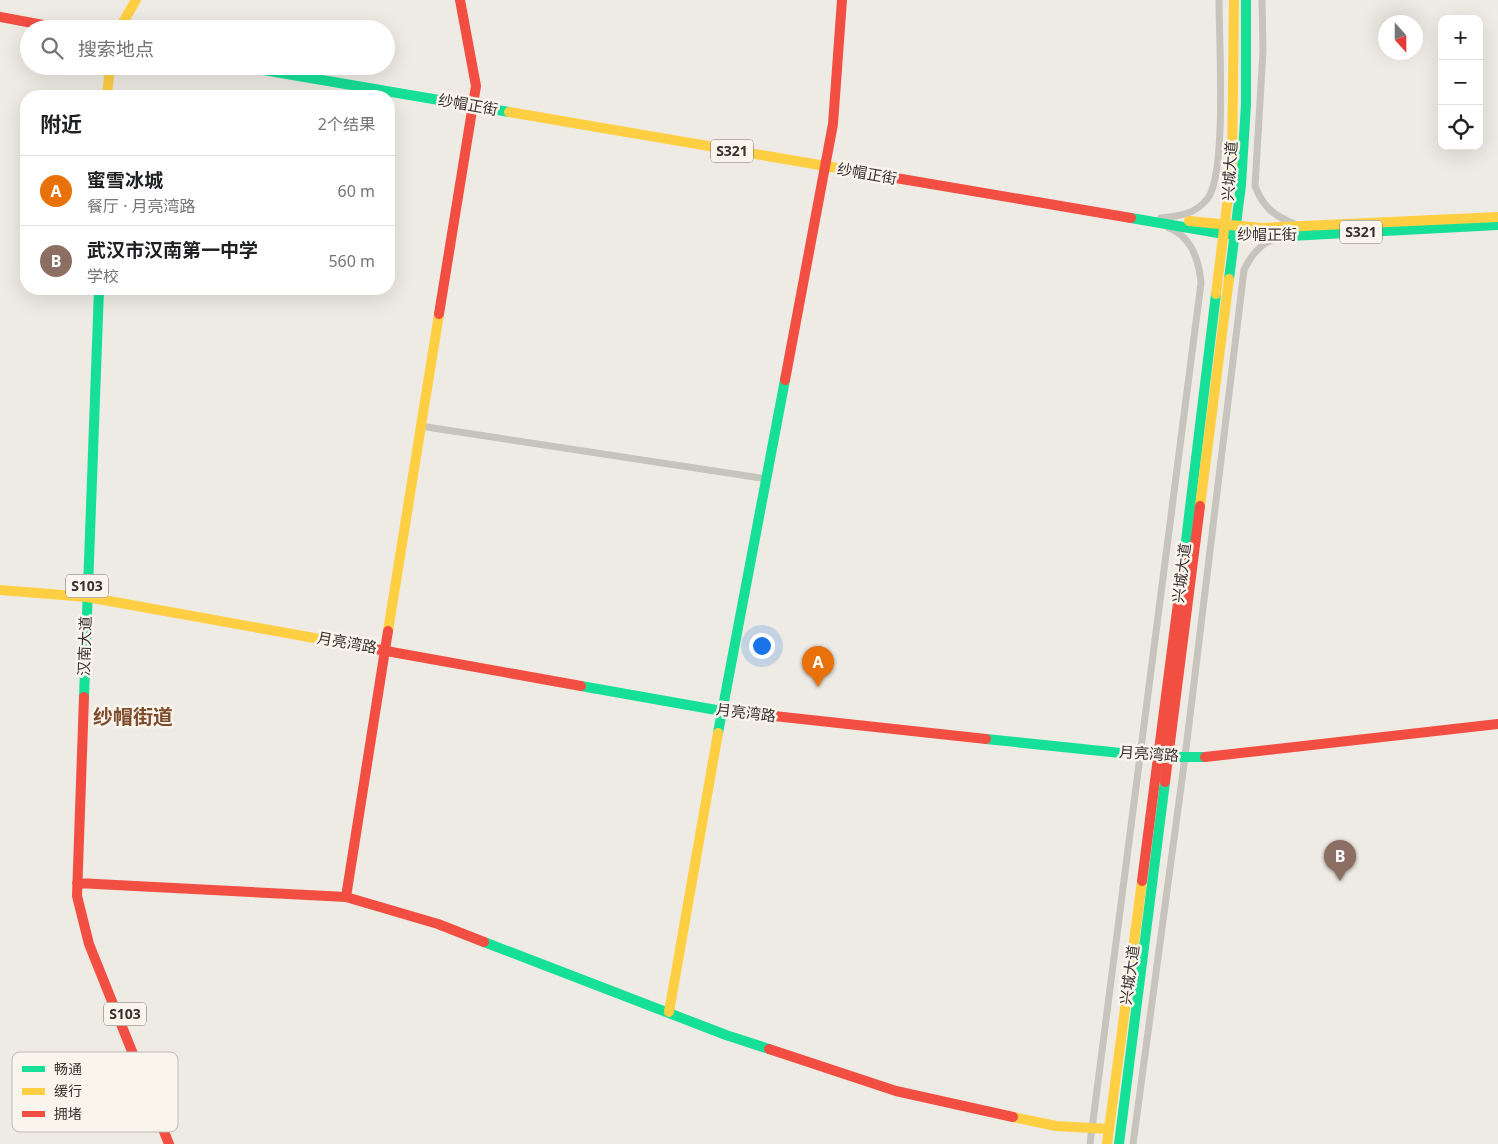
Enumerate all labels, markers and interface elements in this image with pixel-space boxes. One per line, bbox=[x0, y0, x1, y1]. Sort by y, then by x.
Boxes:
north arrow bbox=[1378, 15, 1423, 60]
map controls bbox=[1438, 15, 1483, 150]
button: + bbox=[1438, 15, 1483, 60]
search box bbox=[20, 20, 395, 75]
icon: search bbox=[38, 34, 66, 62]
text: 搜索地点 bbox=[78, 36, 154, 62]
button: − bbox=[1438, 60, 1483, 105]
street label: 纱帽正街 bbox=[437, 89, 499, 119]
button: locate bbox=[1438, 105, 1483, 150]
text: 附近 bbox=[40, 110, 82, 138]
text: 2个结果 bbox=[318, 113, 375, 135]
road number: S321 bbox=[711, 140, 753, 162]
street label: 兴城大道 bbox=[1217, 140, 1241, 202]
street label: 纱帽正街 bbox=[836, 158, 898, 188]
text: 蜜雪冰城 bbox=[87, 167, 163, 193]
text: A bbox=[50, 180, 62, 202]
text: 60 m bbox=[338, 180, 375, 202]
text: 餐厅 · 月亮湾路 bbox=[87, 195, 196, 217]
road number: S321 bbox=[1340, 220, 1382, 243]
street label: 纱帽正街 bbox=[1237, 224, 1297, 244]
text: 武汉市汉南第一中学 bbox=[87, 237, 258, 263]
text: B bbox=[51, 250, 61, 272]
text: 560 m bbox=[328, 250, 375, 272]
text: 学校 bbox=[87, 265, 119, 287]
street label: 兴城大道 bbox=[1167, 542, 1195, 604]
road number: S103 bbox=[66, 574, 108, 598]
street label: 汉南大道 bbox=[73, 616, 95, 676]
street label: 月亮湾路 bbox=[316, 627, 378, 657]
your location bbox=[749, 633, 775, 659]
pin: A bbox=[802, 646, 834, 687]
street label: 月亮湾路 bbox=[715, 698, 777, 726]
district label: 纱帽街道 bbox=[93, 703, 173, 730]
street label: 月亮湾路 bbox=[1118, 741, 1180, 765]
pin: B bbox=[1324, 840, 1356, 881]
street label: 兴城大道 bbox=[1115, 944, 1143, 1006]
road number: S103 bbox=[104, 1002, 146, 1026]
legend bbox=[12, 1052, 178, 1132]
text: 畅通 bbox=[54, 1059, 82, 1078]
text: 缓行 bbox=[54, 1081, 82, 1100]
text: 拥堵 bbox=[54, 1104, 82, 1123]

